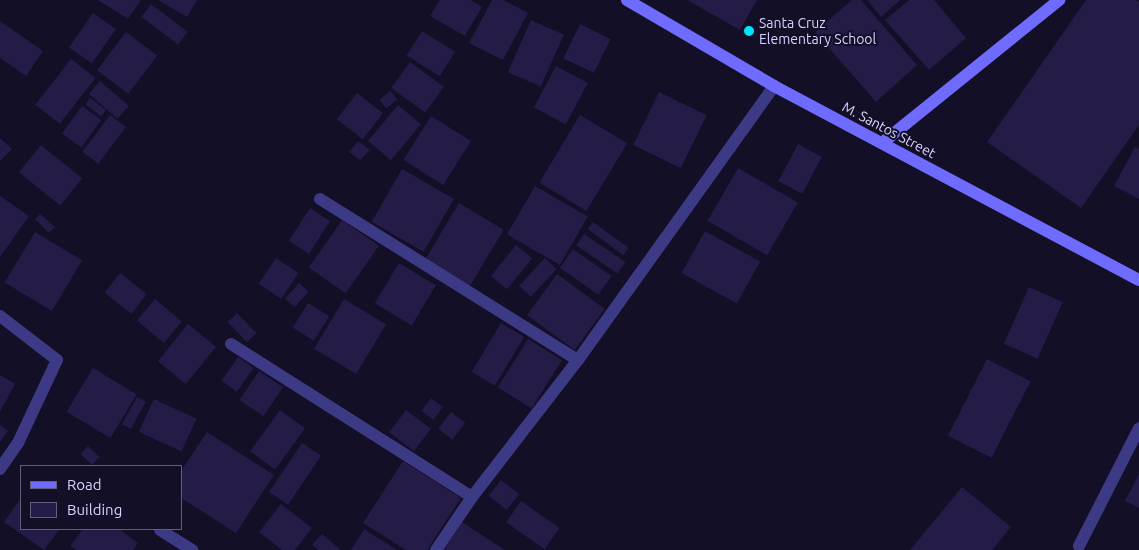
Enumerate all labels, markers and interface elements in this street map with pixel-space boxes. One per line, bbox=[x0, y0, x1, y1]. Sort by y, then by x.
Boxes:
place label: Santa Cruz Elementary School bbox=[759, 15, 876, 48]
marker: Santa Cruz Elementary School bbox=[743, 25, 755, 37]
street label: M. Santos Street bbox=[839, 98, 939, 162]
legend bbox=[20, 465, 182, 530]
text: Road bbox=[67, 476, 102, 493]
text: Building bbox=[67, 501, 122, 518]

